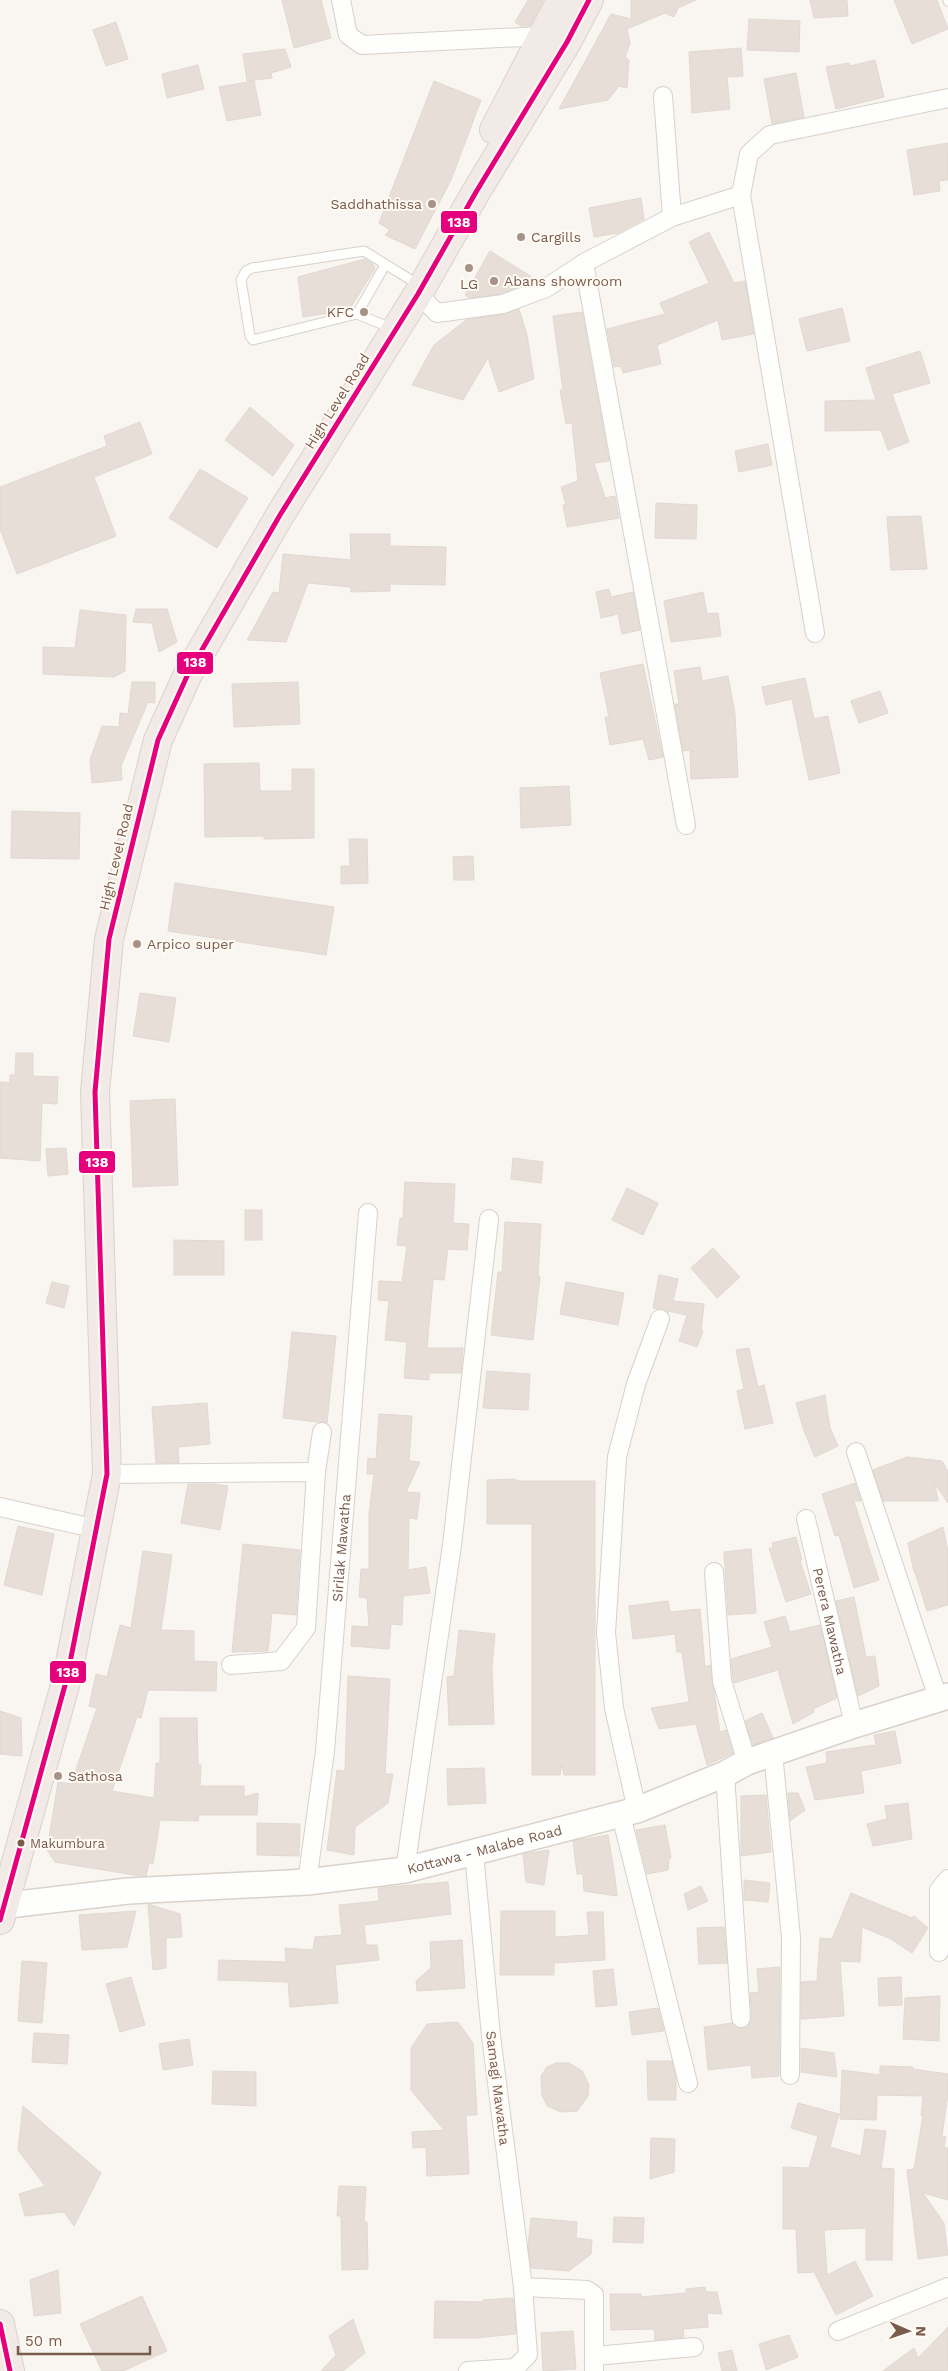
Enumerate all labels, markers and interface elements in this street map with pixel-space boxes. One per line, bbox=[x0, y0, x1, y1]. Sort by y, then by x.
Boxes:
place label: Saddhathissa bbox=[330, 196, 422, 212]
marker: Saddhathissa bbox=[426, 198, 438, 210]
line badge: 138 bbox=[440, 210, 478, 234]
text: 138 bbox=[447, 214, 471, 230]
place label: Cargills bbox=[531, 229, 581, 245]
marker: Cargills bbox=[515, 231, 527, 243]
marker: LG bbox=[463, 262, 475, 274]
place label: Abans showroom bbox=[504, 273, 622, 289]
marker: Abans showroom bbox=[488, 275, 500, 287]
place label: LG bbox=[460, 276, 478, 292]
place label: KFC bbox=[327, 304, 354, 320]
marker: KFC bbox=[358, 306, 370, 318]
street label: High Level Road bbox=[301, 351, 373, 451]
line badge: 138 bbox=[176, 651, 214, 675]
text: 138 bbox=[183, 654, 207, 670]
street label: High Level Road bbox=[96, 802, 136, 912]
place label: Arpico super bbox=[147, 936, 234, 952]
marker: Arpico super bbox=[131, 938, 143, 950]
line badge: 138 bbox=[78, 1150, 116, 1174]
text: 138 bbox=[85, 1154, 109, 1170]
street label: Sirilak Mawatha bbox=[329, 1493, 354, 1602]
street label: Perera Mawatha bbox=[810, 1566, 850, 1676]
line badge: 138 bbox=[49, 1660, 87, 1684]
text: 138 bbox=[56, 1664, 80, 1680]
place label: Sathosa bbox=[68, 1768, 123, 1784]
marker: Sathosa bbox=[52, 1770, 64, 1782]
street label: Kottawa - Malabe Road bbox=[405, 1822, 564, 1877]
place label: Makumbura bbox=[30, 1836, 105, 1851]
marker: Makumbura bbox=[16, 1838, 26, 1848]
street label: Samagi Mawatha bbox=[483, 2030, 513, 2146]
north arrow bbox=[883, 2306, 933, 2356]
scale bar bbox=[18, 2324, 150, 2356]
text: N bbox=[913, 2326, 929, 2337]
text: 50 m bbox=[25, 2332, 62, 2350]

